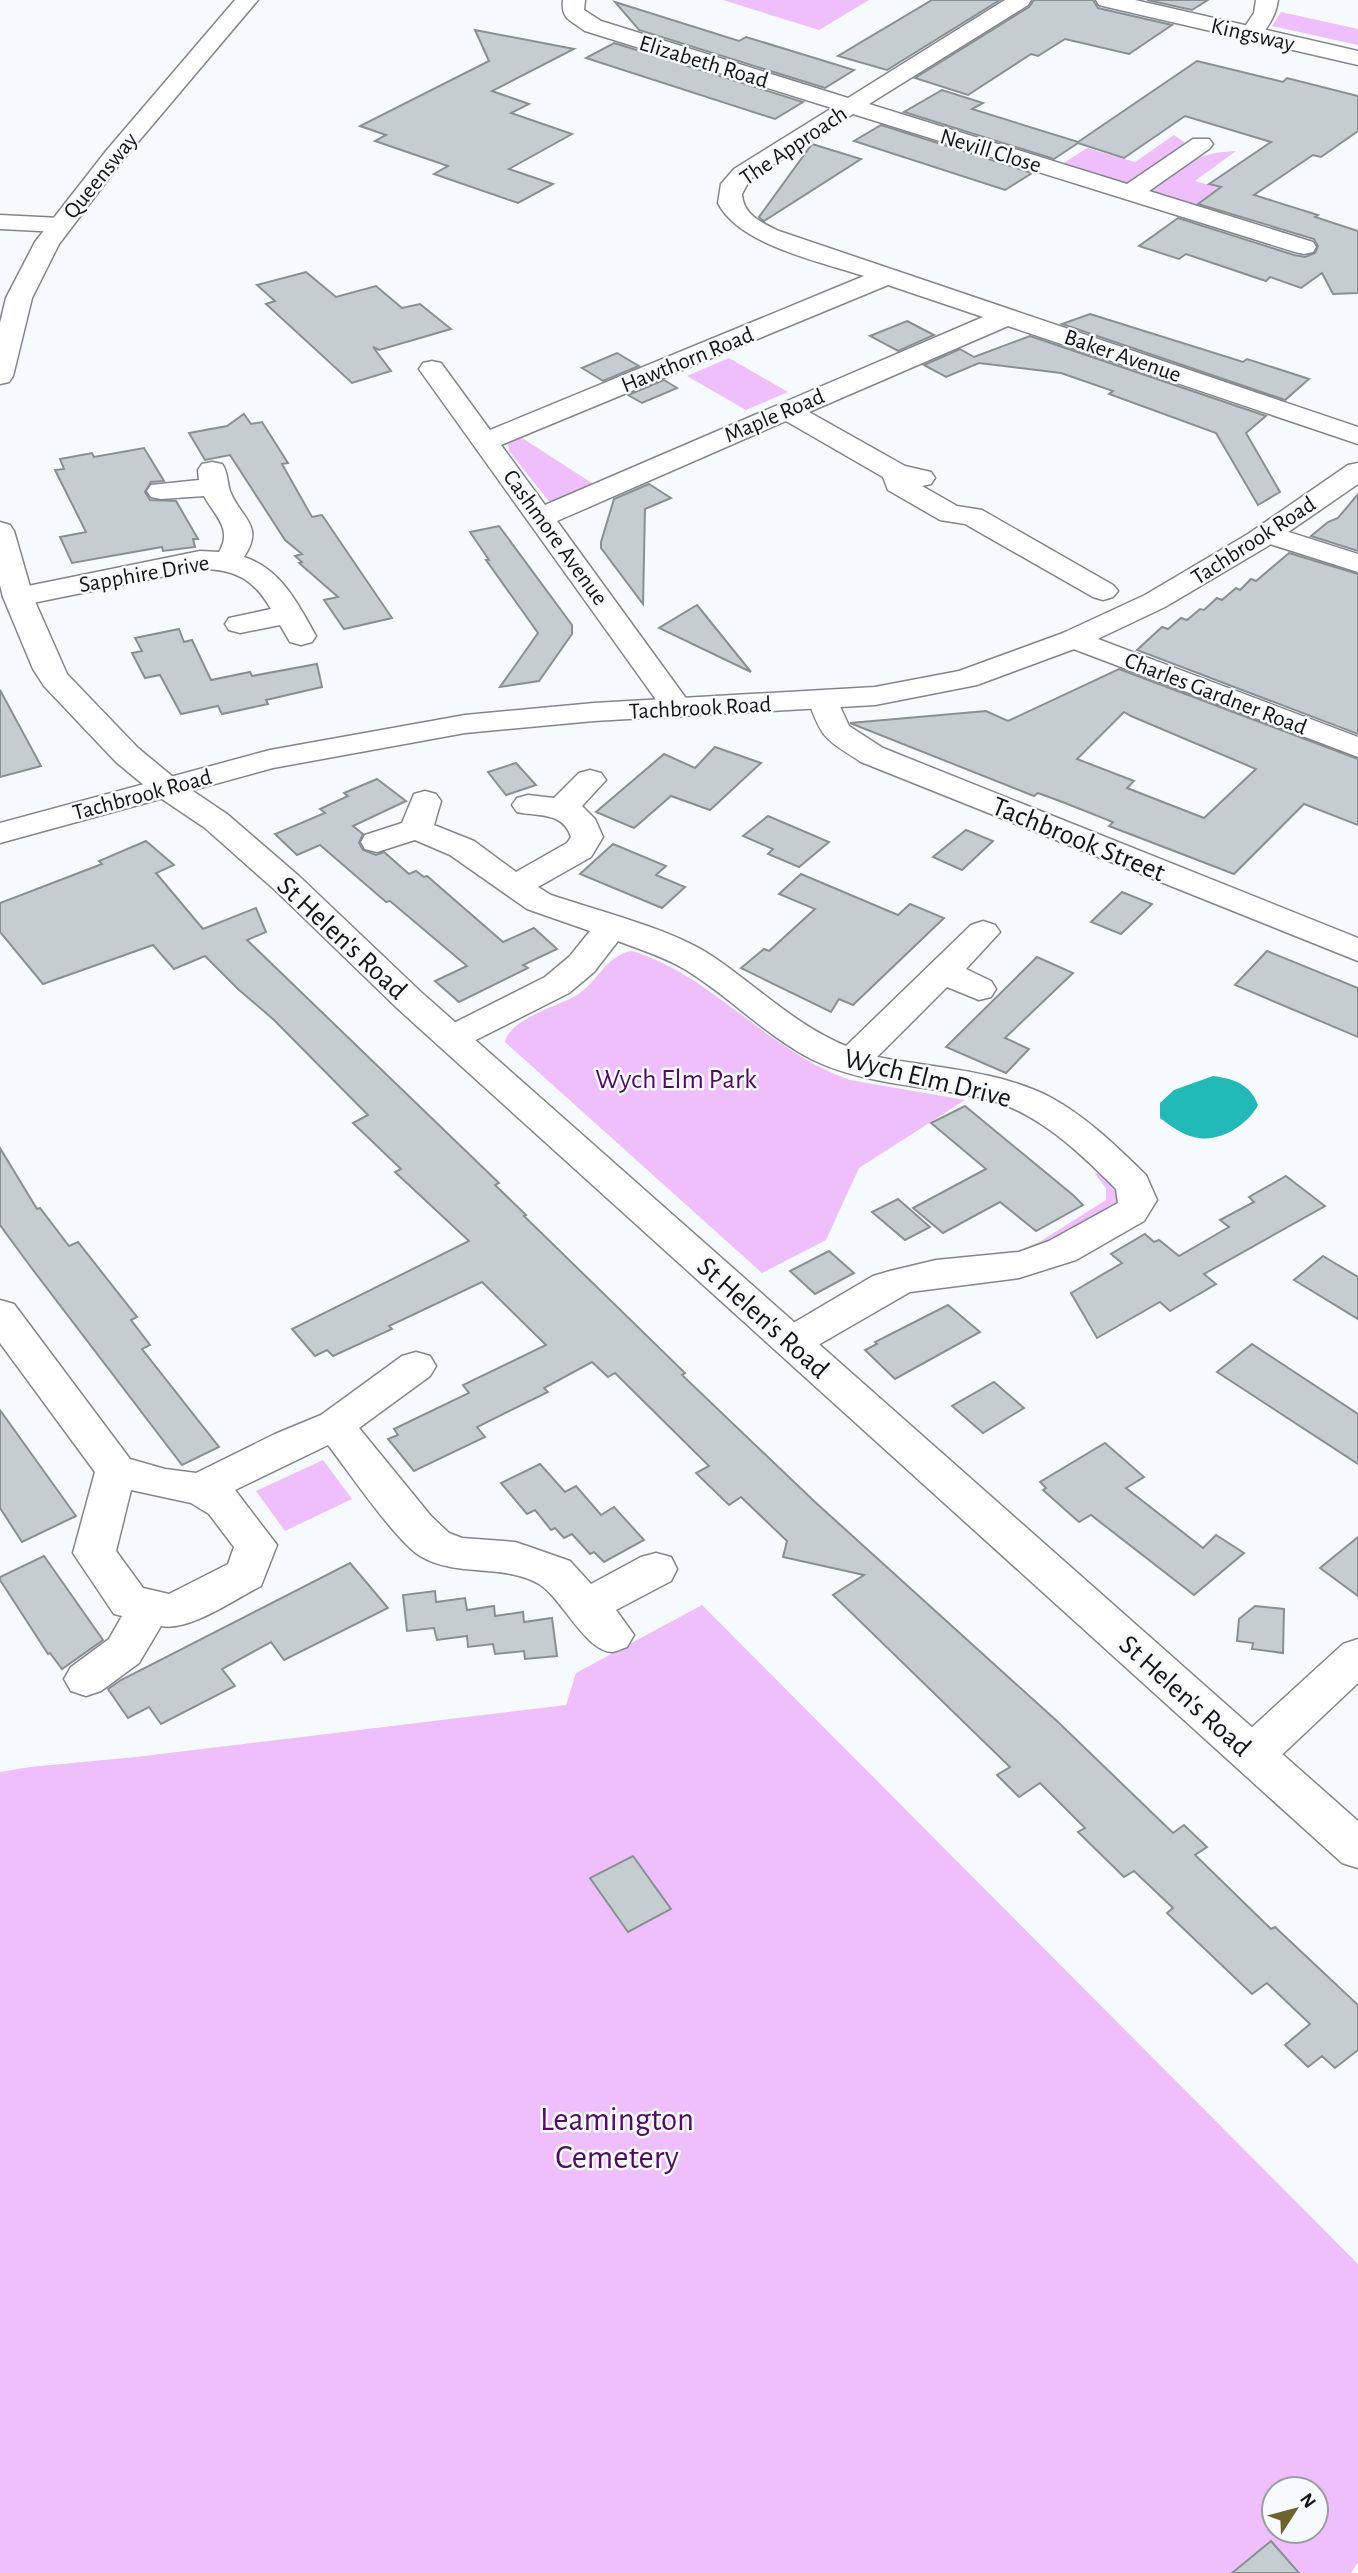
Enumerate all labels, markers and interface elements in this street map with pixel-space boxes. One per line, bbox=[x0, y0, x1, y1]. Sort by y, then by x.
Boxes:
street label: Kingsway bbox=[1209, 15, 1297, 56]
street label: Elizabeth Road bbox=[636, 32, 771, 93]
street label: The Approach bbox=[736, 102, 851, 190]
street label: Nevill Close bbox=[937, 125, 1044, 178]
street label: Queensway bbox=[60, 128, 143, 223]
street label: Hawthorn Road bbox=[618, 323, 757, 397]
street label: Baker Avenue bbox=[1061, 326, 1184, 387]
street label: Maple Road bbox=[721, 385, 828, 448]
street label: Cashmore Avenue bbox=[498, 466, 611, 610]
street label: Tachbrook Road bbox=[1188, 493, 1320, 590]
street label: Sapphire Drive bbox=[77, 552, 211, 597]
street label: Charles Gardner Road bbox=[1121, 649, 1310, 740]
street label: Tachbrook Road bbox=[628, 693, 772, 724]
street label: Tachbrook Road bbox=[70, 766, 214, 825]
street label: Tachbrook Street bbox=[988, 792, 1169, 887]
street label: St Helen's Road bbox=[271, 872, 412, 1005]
street label: Wych Elm Drive bbox=[841, 1045, 1014, 1113]
park label: Wych Elm Park bbox=[595, 1066, 757, 1094]
street label: St Helen's Road bbox=[692, 1253, 834, 1384]
street label: St Helen's Road bbox=[1114, 1631, 1256, 1762]
park label: Leamington Cemetery bbox=[540, 2104, 694, 2175]
north arrow bbox=[1260, 2475, 1330, 2545]
text: N bbox=[1296, 2490, 1319, 2512]

